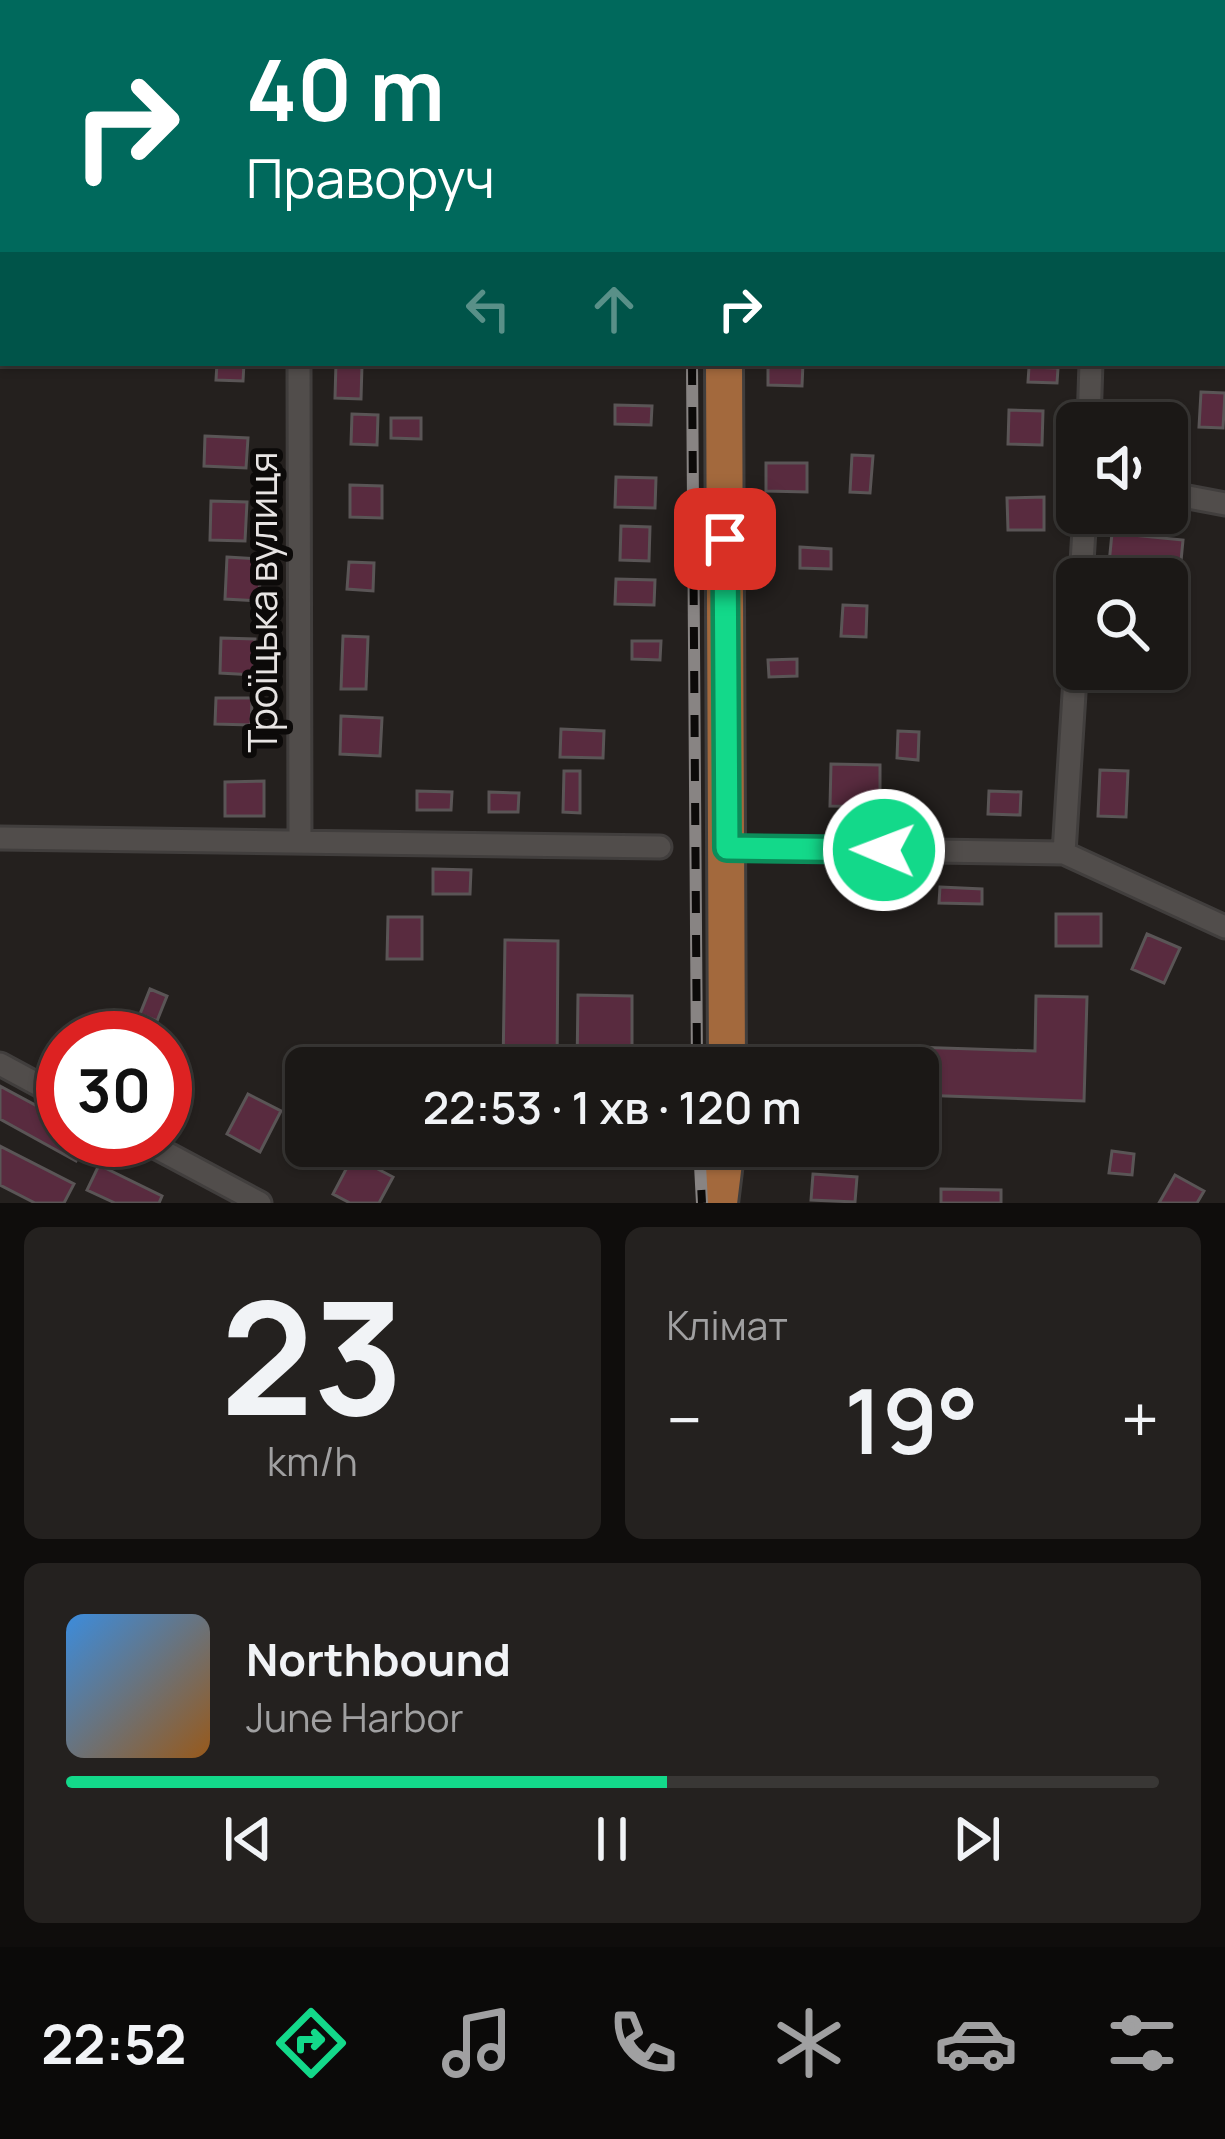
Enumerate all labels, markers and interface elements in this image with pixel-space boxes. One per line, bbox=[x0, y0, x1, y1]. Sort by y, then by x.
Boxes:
text: 40 m bbox=[246, 31, 445, 146]
icon: right bbox=[48, 48, 204, 204]
text: Праворуч bbox=[246, 140, 495, 214]
icon: left bbox=[455, 276, 521, 342]
icon: ahead bbox=[581, 276, 647, 342]
icon: right bbox=[707, 276, 773, 342]
map controls bbox=[1056, 402, 1188, 690]
button: sound bbox=[1056, 402, 1188, 534]
street label: Троїцька вулиця bbox=[235, 451, 289, 753]
pin bbox=[674, 488, 776, 590]
icon: arrive bbox=[692, 506, 758, 572]
button: search bbox=[1056, 558, 1188, 690]
position arrow bbox=[821, 787, 947, 913]
speed limit sign: 30 bbox=[36, 1011, 192, 1167]
text: 22:53 · 1 хв · 120 m bbox=[423, 1076, 801, 1138]
text: 23 bbox=[220, 1249, 404, 1462]
text: Клімат bbox=[667, 1298, 788, 1352]
text: 19° bbox=[844, 1358, 979, 1481]
text: − bbox=[667, 1374, 702, 1464]
text: + bbox=[1121, 1374, 1159, 1464]
text: km/h bbox=[267, 1434, 358, 1488]
text: Northbound bbox=[246, 1628, 511, 1690]
text: June Harbor bbox=[246, 1690, 464, 1744]
icon: previous bbox=[215, 1806, 281, 1872]
icon: pause bbox=[579, 1806, 645, 1872]
icon: next bbox=[944, 1806, 1010, 1872]
icon: directions bbox=[269, 2001, 353, 2085]
icon: music bbox=[435, 2001, 519, 2085]
icon: phone bbox=[601, 2001, 685, 2085]
icon: climate bbox=[767, 2001, 851, 2085]
icon: car bbox=[934, 2001, 1018, 2085]
icon: filters bbox=[1100, 2001, 1184, 2085]
text: 22:52 bbox=[41, 2006, 186, 2080]

